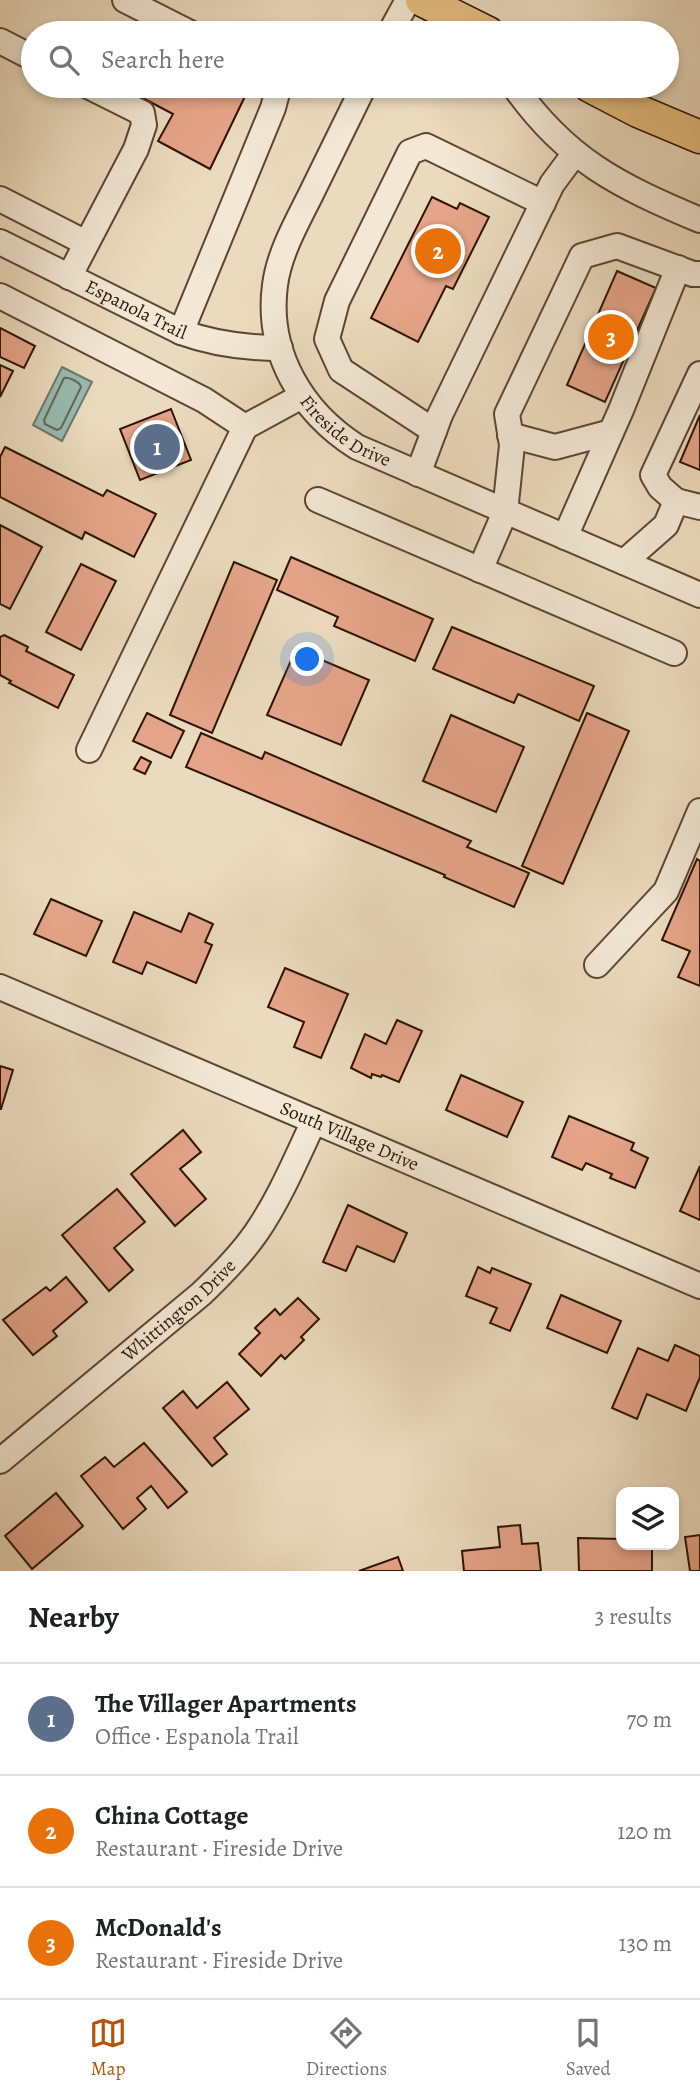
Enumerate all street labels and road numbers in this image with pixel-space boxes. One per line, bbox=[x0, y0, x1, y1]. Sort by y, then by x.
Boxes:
street label: Espanola Trail bbox=[81, 273, 191, 346]
street label: Fireside Drive bbox=[294, 390, 395, 473]
street label: South Village Drive bbox=[276, 1095, 423, 1177]
street label: Whittington Drive bbox=[116, 1254, 242, 1368]

